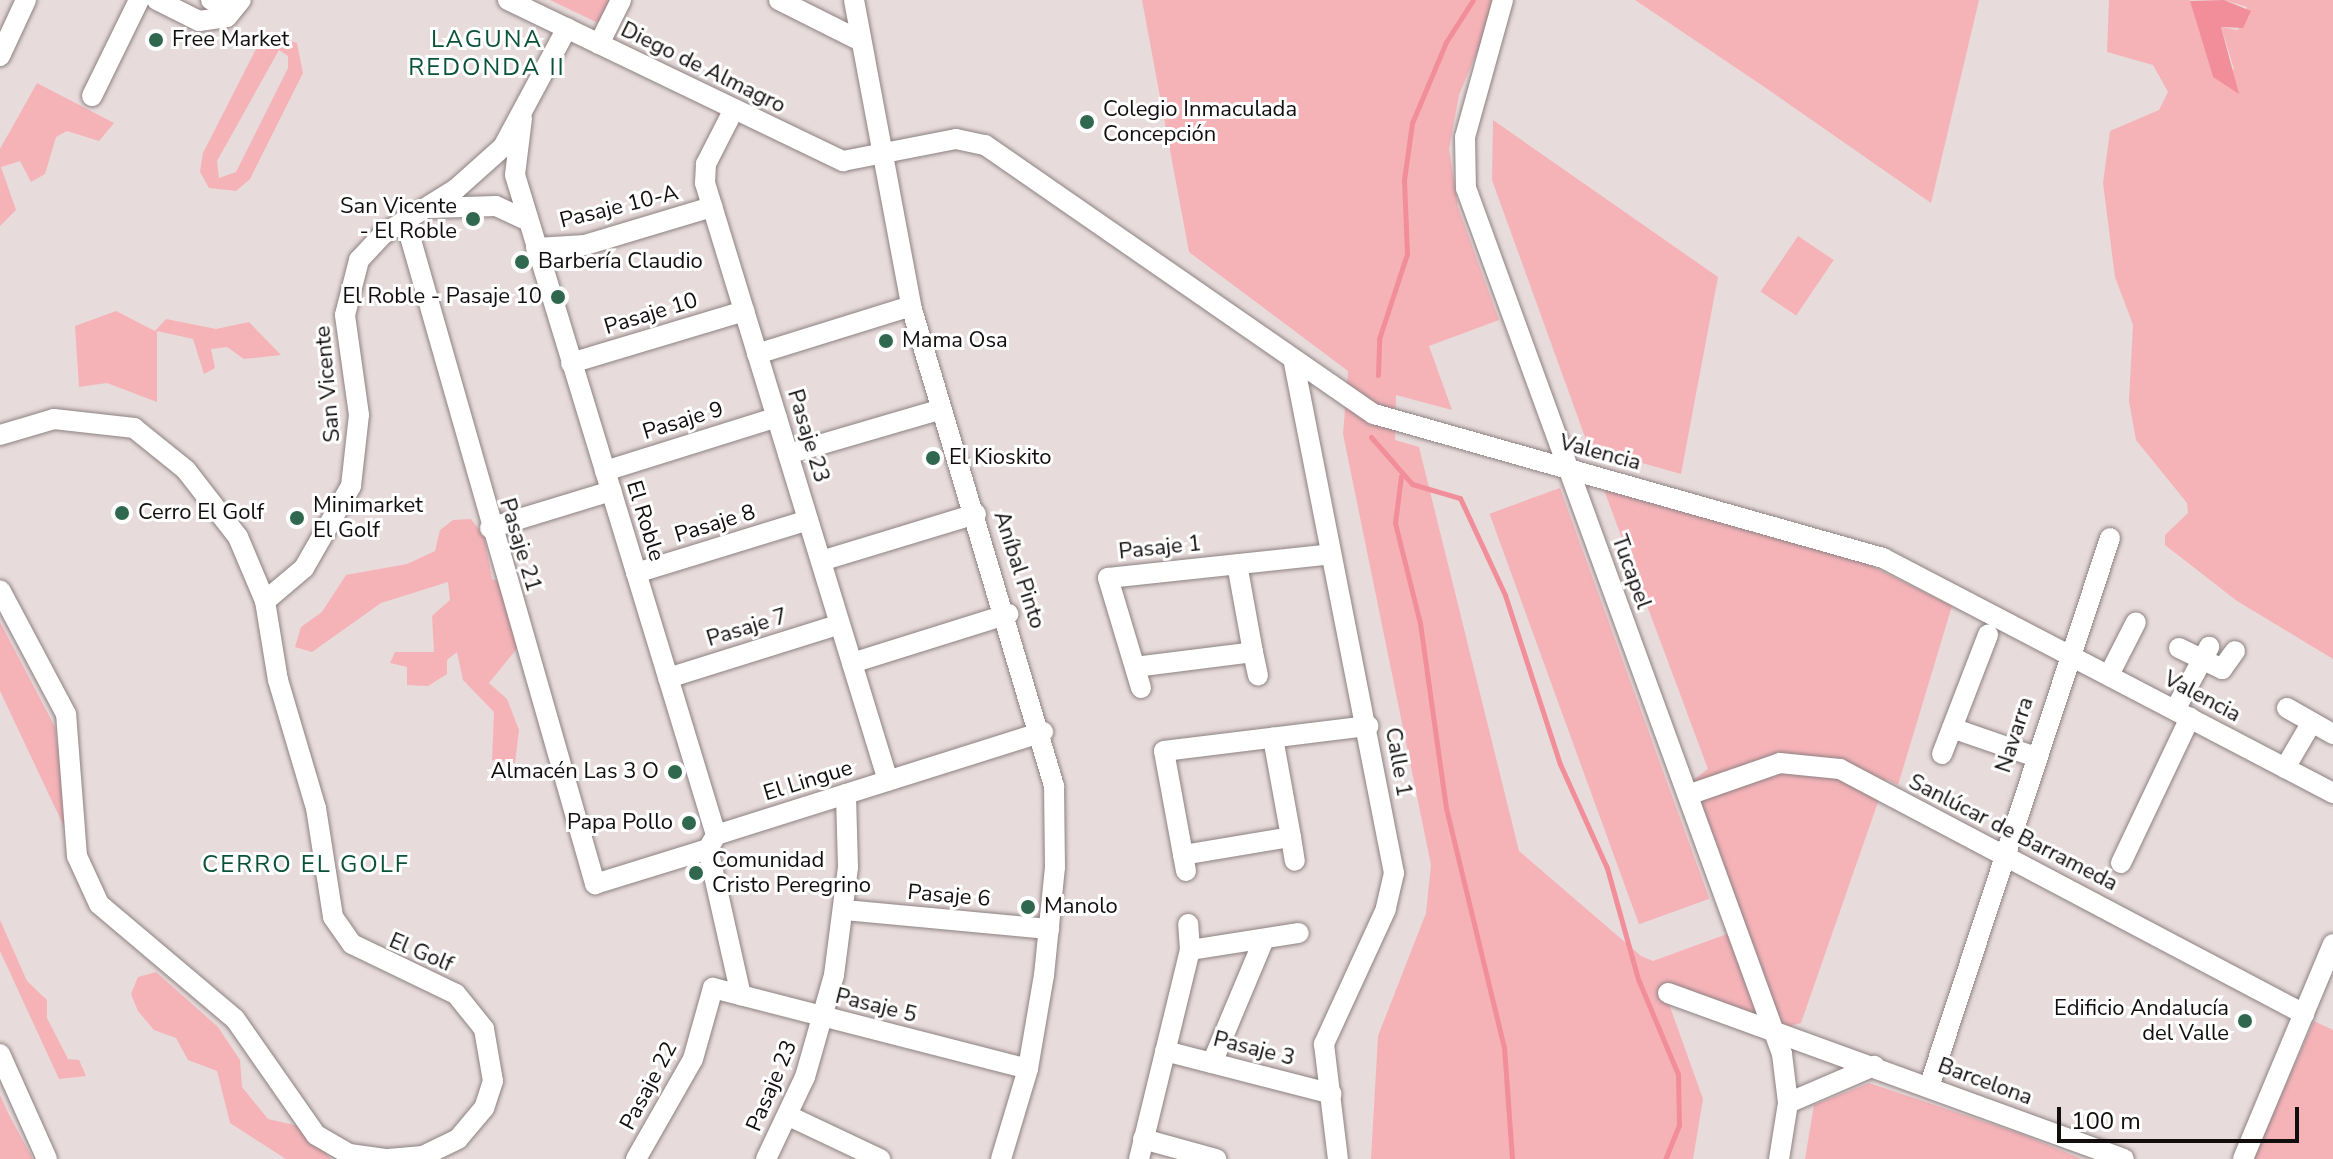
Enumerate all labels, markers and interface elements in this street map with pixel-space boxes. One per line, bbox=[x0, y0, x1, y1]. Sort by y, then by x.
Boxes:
street label: Diego de Almagro bbox=[616, 17, 790, 119]
district label: LAGUNA REDONDA II bbox=[408, 26, 566, 82]
place label: Free Market bbox=[172, 27, 289, 53]
marker: Free Market bbox=[147, 31, 165, 49]
place label: Colegio Inmaculada Concepción bbox=[1103, 96, 1297, 148]
marker: Colegio Inmaculada Concepción bbox=[1078, 113, 1096, 131]
street label: Pasaje 10-A bbox=[557, 180, 681, 234]
place label: San Vicente - El Roble bbox=[340, 193, 457, 244]
marker: San Vicente - El Roble bbox=[464, 210, 482, 228]
place label: Barbería Claudio bbox=[538, 249, 703, 275]
marker: Barbería Claudio bbox=[513, 253, 531, 271]
place label: El Roble - Pasaje 10 bbox=[342, 284, 542, 310]
street label: Pasaje 10 bbox=[601, 287, 701, 341]
marker: El Roble - Pasaje 10 bbox=[549, 288, 567, 306]
street label: San Vicente bbox=[310, 325, 346, 443]
place label: Mama Osa bbox=[902, 328, 1008, 354]
marker: Mama Osa bbox=[877, 332, 895, 350]
street label: Pasaje 23 bbox=[781, 386, 835, 486]
street label: Pasaje 9 bbox=[639, 396, 727, 446]
street label: Valencia bbox=[1556, 429, 1644, 477]
place label: El Kioskito bbox=[949, 445, 1052, 471]
marker: El Kioskito bbox=[924, 449, 942, 467]
street label: El Roble bbox=[620, 478, 670, 564]
place label: Minimarket El Golf bbox=[313, 492, 423, 544]
street label: Pasaje 21 bbox=[493, 495, 547, 595]
street label: Pasaje 8 bbox=[671, 499, 759, 549]
place label: Cerro El Golf bbox=[138, 500, 264, 526]
marker: Cerro El Golf bbox=[113, 504, 131, 522]
street label: Aníbal Pinto bbox=[988, 508, 1050, 632]
marker: Minimarket El Golf bbox=[288, 509, 306, 527]
street label: Pasaje 1 bbox=[1117, 531, 1203, 565]
street label: Tucapel bbox=[1605, 531, 1657, 613]
street label: Pasaje 7 bbox=[703, 603, 791, 653]
street label: Valencia bbox=[2159, 666, 2245, 728]
street label: Navarra bbox=[1990, 694, 2040, 776]
street label: Calle 1 bbox=[1379, 725, 1417, 799]
street label: El Lingue bbox=[760, 755, 856, 807]
place label: Almacén Las 3 O bbox=[491, 759, 659, 785]
marker: Almacén Las 3 O bbox=[666, 763, 684, 781]
street label: Sanlúcar de Barrameda bbox=[1904, 769, 2122, 897]
place label: Papa Pollo bbox=[567, 810, 673, 836]
marker: Papa Pollo bbox=[680, 814, 698, 832]
place label: Comunidad Cristo Peregrino bbox=[712, 847, 871, 898]
district label: CERRO EL GOLF bbox=[202, 851, 410, 879]
marker: Comunidad Cristo Peregrino bbox=[687, 864, 705, 882]
street label: Pasaje 6 bbox=[906, 879, 992, 913]
place label: Manolo bbox=[1044, 894, 1118, 920]
marker: Manolo bbox=[1019, 898, 1037, 916]
street label: El Golf bbox=[385, 928, 457, 978]
street label: Pasaje 5 bbox=[833, 983, 919, 1029]
place label: Edificio Andalucía del Valle bbox=[2054, 995, 2229, 1046]
marker: Edificio Andalucía del Valle bbox=[2236, 1012, 2254, 1030]
street label: Pasaje 3 bbox=[1211, 1026, 1297, 1072]
street label: Pasaje 22 bbox=[615, 1037, 683, 1135]
street label: Pasaje 23 bbox=[741, 1037, 803, 1135]
street label: Barcelona bbox=[1934, 1053, 2036, 1111]
scale bar bbox=[2061, 1091, 2303, 1141]
text: 100 m bbox=[2071, 1105, 2141, 1137]

